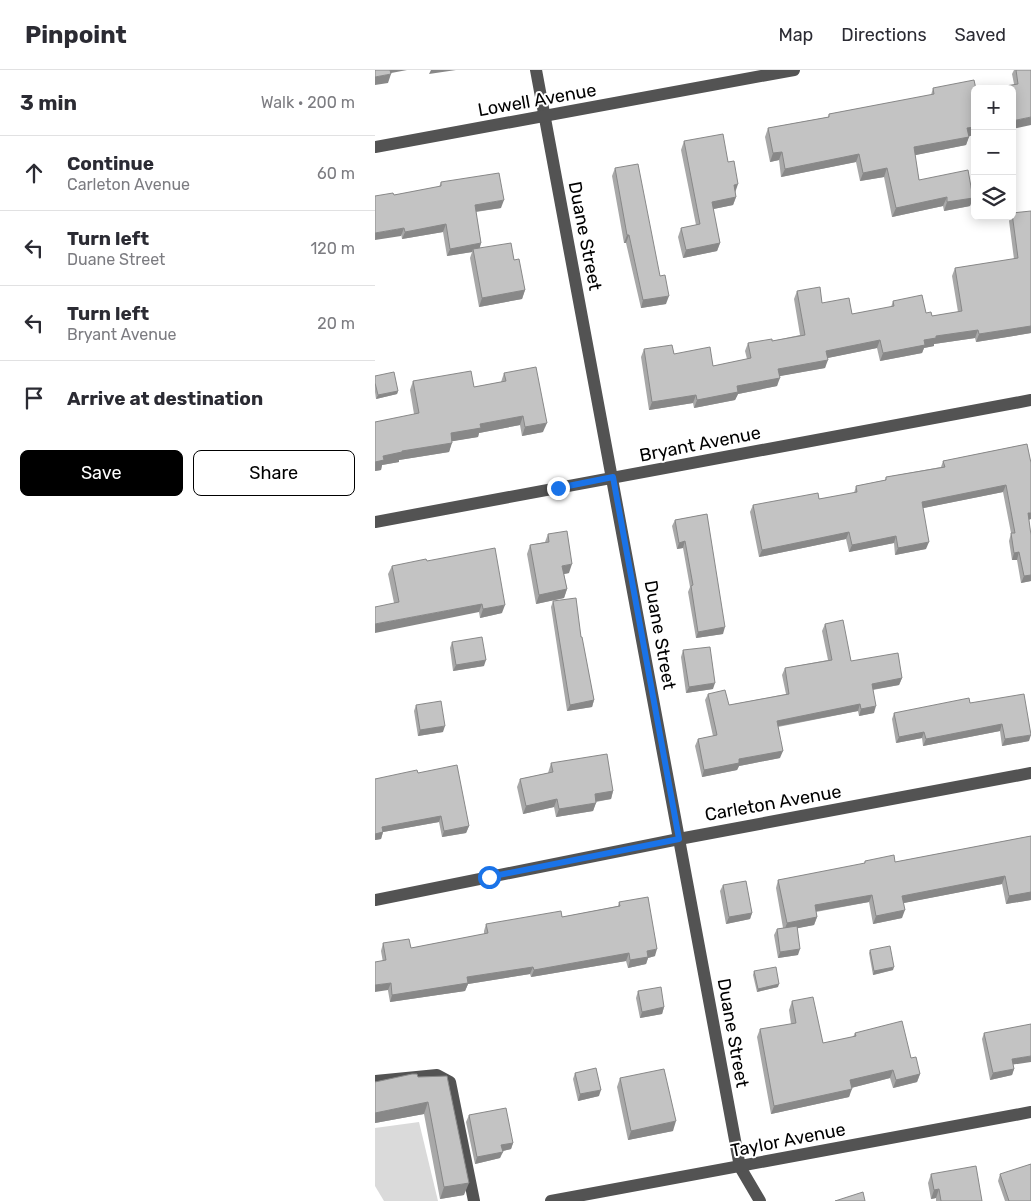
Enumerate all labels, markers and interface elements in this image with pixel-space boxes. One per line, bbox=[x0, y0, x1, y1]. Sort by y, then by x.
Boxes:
text: Pinpoint bbox=[25, 21, 127, 49]
text: Map bbox=[778, 24, 813, 46]
text: Directions bbox=[841, 24, 927, 46]
text: Saved bbox=[955, 24, 1006, 46]
street label: Lowell Avenue bbox=[476, 79, 598, 121]
map controls bbox=[971, 85, 1016, 220]
button: + bbox=[971, 85, 1016, 130]
text: 3 min bbox=[20, 90, 77, 115]
text: Walk · 200 m bbox=[261, 93, 355, 112]
button: − bbox=[971, 130, 1016, 175]
text: Continue bbox=[67, 152, 154, 175]
icon: ahead bbox=[20, 159, 48, 187]
text: 60 m bbox=[317, 164, 355, 183]
text: Carleton Avenue bbox=[67, 175, 190, 194]
button: layers bbox=[971, 175, 1016, 220]
street label: Duane Street bbox=[564, 180, 606, 292]
text: Turn left bbox=[67, 227, 149, 250]
icon: left bbox=[20, 234, 48, 262]
text: 120 m bbox=[310, 239, 355, 258]
text: Duane Street bbox=[67, 250, 165, 269]
text: Turn left bbox=[67, 302, 149, 325]
icon: left bbox=[20, 309, 48, 337]
text: 20 m bbox=[317, 314, 355, 333]
text: Bryant Avenue bbox=[67, 325, 177, 344]
icon: arrive bbox=[20, 384, 48, 412]
text: Arrive at destination bbox=[67, 387, 263, 410]
street label: Bryant Avenue bbox=[637, 421, 763, 467]
button: Save bbox=[20, 450, 183, 496]
button: Share bbox=[193, 450, 355, 496]
route end bbox=[547, 477, 570, 500]
street label: Duane Street bbox=[640, 579, 680, 691]
street label: Carleton Avenue bbox=[703, 780, 843, 826]
route start bbox=[478, 866, 501, 889]
street label: Duane Street bbox=[713, 977, 753, 1089]
street label: Taylor Avenue bbox=[729, 1118, 847, 1162]

